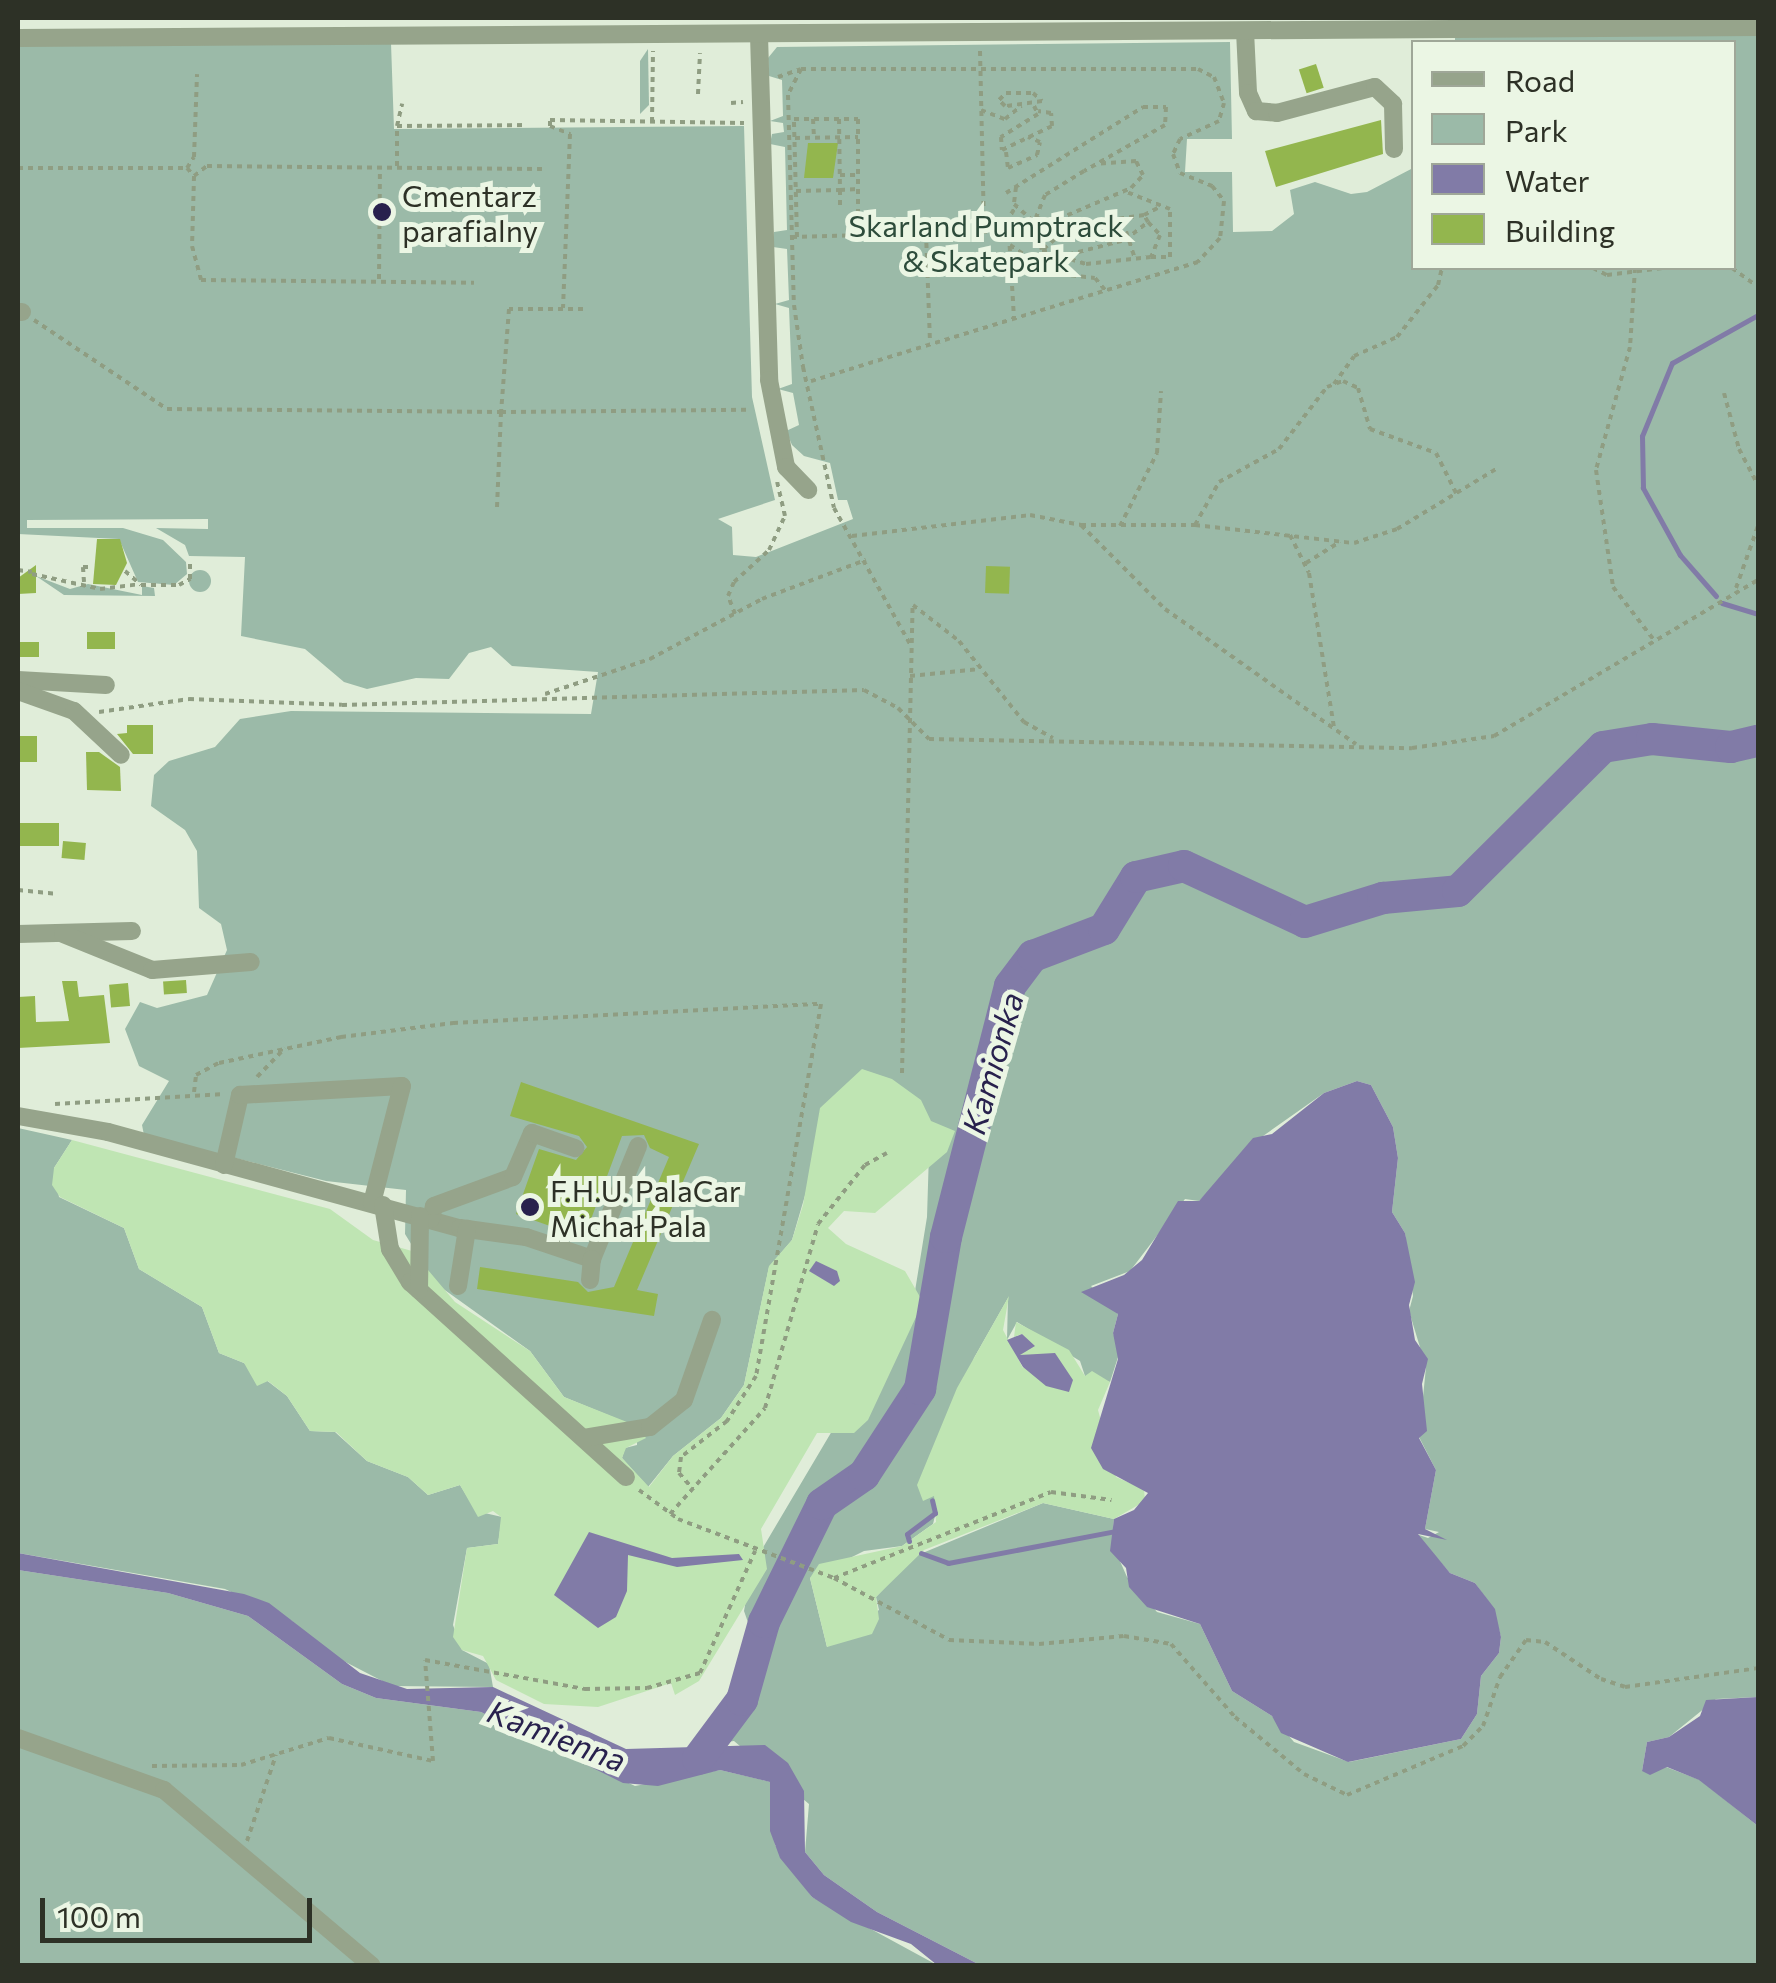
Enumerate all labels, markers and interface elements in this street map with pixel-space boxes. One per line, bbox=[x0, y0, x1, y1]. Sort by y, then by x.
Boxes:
legend bbox=[1411, 40, 1736, 270]
text: Road bbox=[1505, 61, 1575, 98]
text: Park bbox=[1505, 111, 1568, 148]
text: Water bbox=[1505, 161, 1590, 198]
place label: Cmentarz parafialny bbox=[402, 177, 538, 248]
marker: Cmentarz parafialny bbox=[371, 201, 393, 223]
park label: Skarland Pumptrack & Skatepark bbox=[848, 207, 1124, 278]
text: Building bbox=[1505, 211, 1615, 248]
water label: Kamionka bbox=[953, 988, 1031, 1138]
place label: F.H.U. PalaCar Michał Pala bbox=[550, 1172, 741, 1242]
marker: F.H.U. PalaCar Michał Pala bbox=[519, 1196, 541, 1218]
water label: Kamienna bbox=[483, 1691, 631, 1779]
scale bar bbox=[45, 1878, 318, 1940]
text: 100 m bbox=[57, 1897, 141, 1934]

